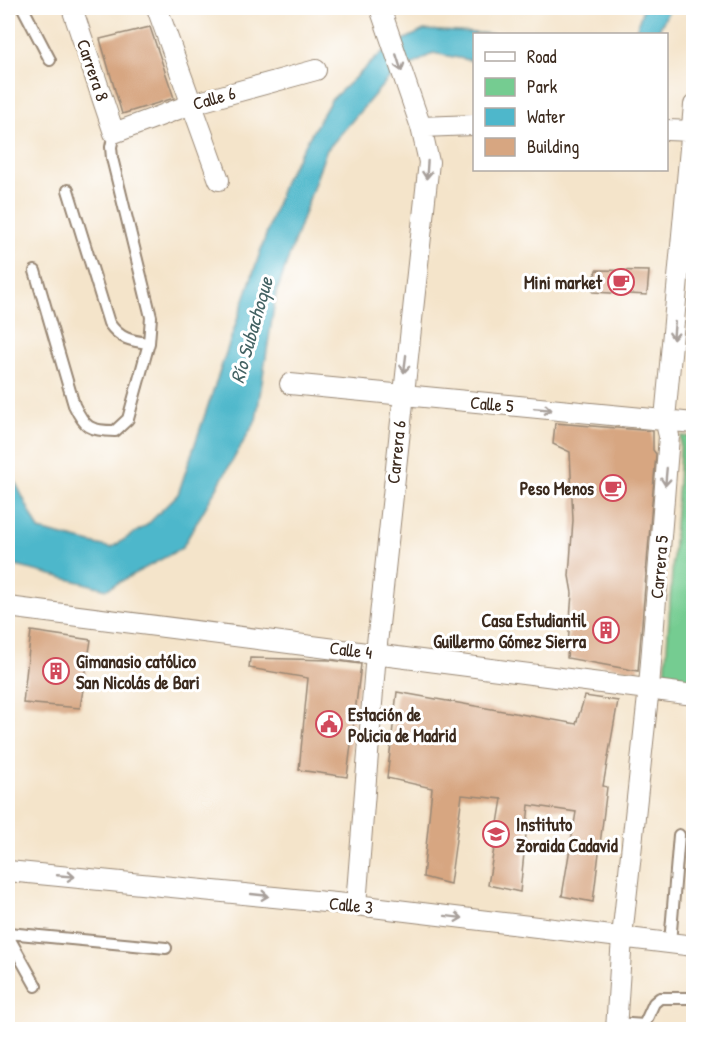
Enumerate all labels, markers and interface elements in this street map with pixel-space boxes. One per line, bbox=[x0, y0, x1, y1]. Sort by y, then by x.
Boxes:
legend bbox=[473, 33, 668, 171]
street label: Carrera 8 bbox=[71, 36, 115, 104]
text: Road bbox=[527, 44, 557, 69]
one-way arrow bbox=[394, 53, 405, 72]
text: Park bbox=[527, 74, 558, 99]
street label: Calle 6 bbox=[190, 80, 238, 116]
text: Water bbox=[527, 104, 565, 129]
text: Building bbox=[527, 134, 579, 159]
one-way arrow bbox=[421, 159, 432, 179]
cafe icon: Mini market bbox=[606, 267, 636, 297]
place label: Mini market bbox=[524, 270, 603, 295]
water label: Río Subachoque bbox=[223, 273, 280, 386]
one-way arrow bbox=[668, 320, 679, 340]
one-way arrow bbox=[399, 353, 410, 373]
street label: Calle 5 bbox=[469, 390, 515, 418]
one-way arrow bbox=[533, 403, 553, 414]
street label: Carrera 6 bbox=[380, 419, 412, 485]
one-way arrow bbox=[660, 466, 671, 486]
cafe icon: Peso Menos bbox=[598, 473, 628, 503]
place label: Peso Menos bbox=[520, 476, 594, 501]
street label: Carrera 5 bbox=[644, 534, 674, 600]
place label: Casa Estudiantil Guillermo Gómez Sierra bbox=[433, 608, 587, 654]
building icon: Casa Estudiantil Guillermo Gómez Sierra bbox=[591, 615, 621, 645]
street label: Calle 4 bbox=[328, 635, 374, 665]
place label: Gimanasio católico San Nicolás de Bari bbox=[76, 649, 200, 695]
building icon: Gimanasio católico San Nicolás de Bari bbox=[41, 656, 71, 686]
place label: Estación de Policia de Madrid bbox=[348, 702, 456, 748]
public building icon: Estación de Policia de Madrid bbox=[314, 709, 344, 739]
place label: Instituto Zoraida Cadavid bbox=[516, 812, 618, 858]
school or university icon: Instituto Zoraida Cadavid bbox=[481, 819, 511, 849]
one-way arrow bbox=[55, 871, 75, 882]
one-way arrow bbox=[249, 890, 269, 901]
street label: Calle 3 bbox=[328, 890, 374, 920]
one-way arrow bbox=[443, 911, 463, 922]

